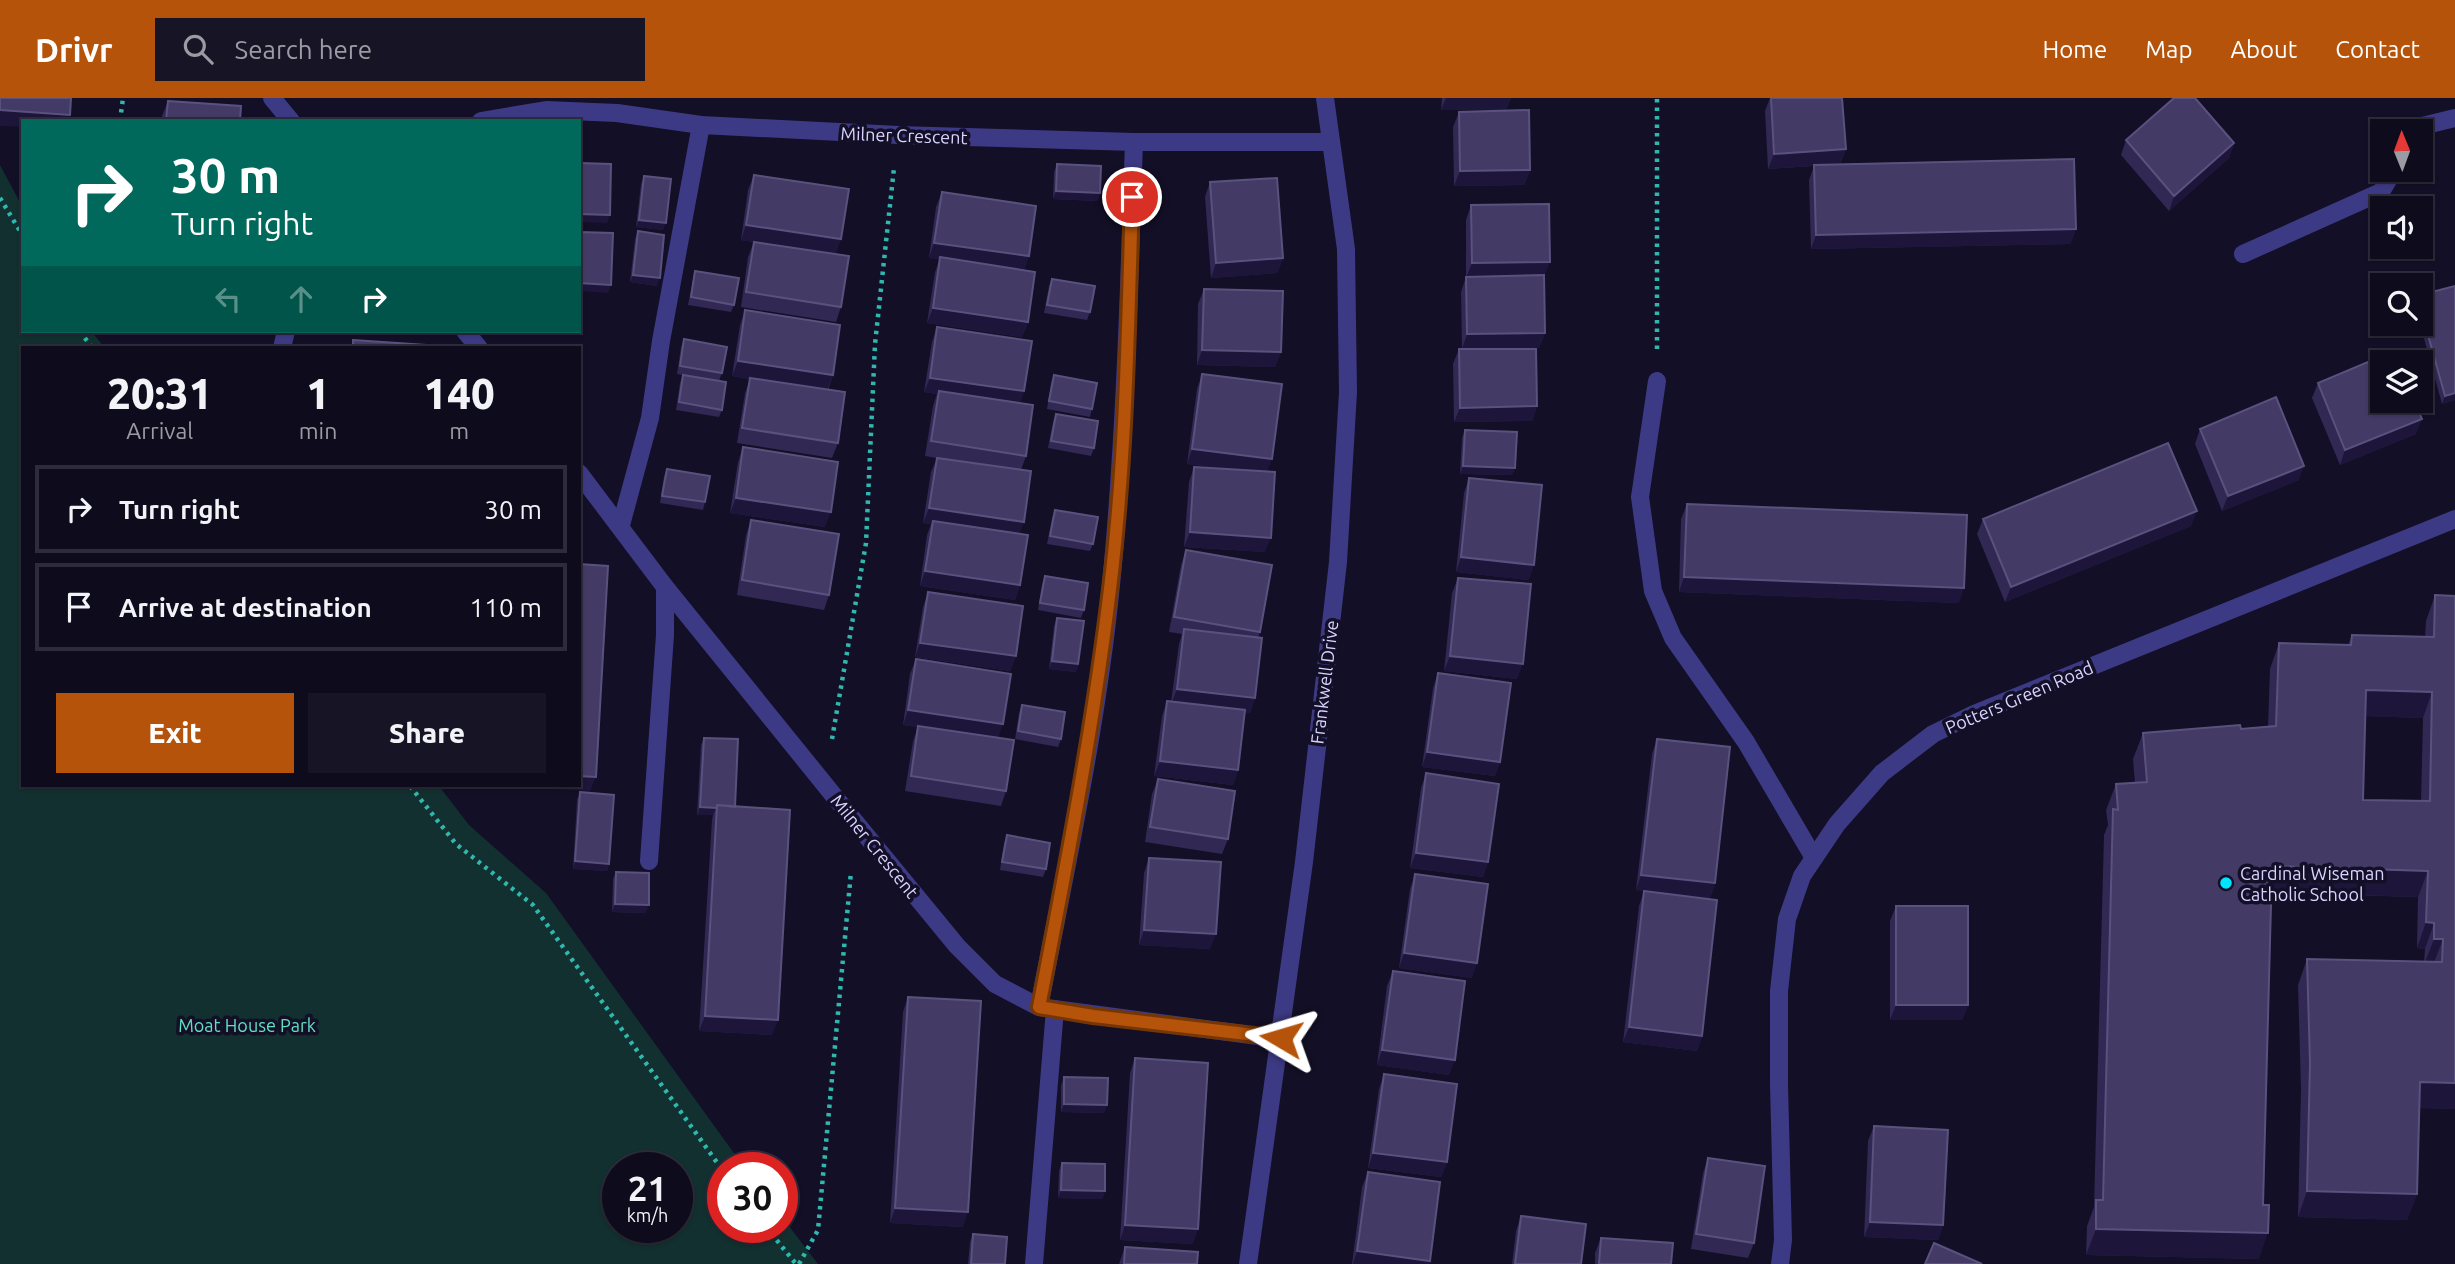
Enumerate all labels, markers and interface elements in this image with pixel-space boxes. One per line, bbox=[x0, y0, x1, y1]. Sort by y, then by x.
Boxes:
search box bbox=[155, 18, 645, 81]
icon: search bbox=[179, 30, 217, 68]
text: Drivr bbox=[35, 31, 113, 68]
text: Search here bbox=[235, 35, 372, 64]
text: Home bbox=[2042, 36, 2107, 63]
text: Map bbox=[2145, 36, 2192, 63]
text: About bbox=[2230, 36, 2297, 63]
text: Contact bbox=[2335, 36, 2420, 63]
north arrow bbox=[2370, 119, 2432, 182]
map controls bbox=[2370, 119, 2433, 413]
street label: Milner Crescent bbox=[840, 123, 968, 147]
icon: right bbox=[56, 147, 147, 238]
text: 30 m bbox=[171, 147, 280, 202]
pin bbox=[1102, 167, 1162, 227]
icon: arrive bbox=[1113, 178, 1151, 216]
button: sound bbox=[2370, 196, 2433, 259]
text: Turn right bbox=[171, 205, 313, 241]
button: search bbox=[2370, 273, 2433, 336]
icon: left bbox=[209, 280, 247, 318]
icon: ahead bbox=[282, 280, 320, 318]
icon: right bbox=[355, 280, 393, 318]
button: layers bbox=[2370, 350, 2433, 413]
text: 20:31 bbox=[107, 370, 212, 417]
text: 1 bbox=[306, 370, 330, 417]
text: 140 bbox=[424, 370, 495, 417]
text: Arrival bbox=[126, 418, 193, 443]
text: min bbox=[299, 418, 337, 443]
text: m bbox=[449, 418, 469, 443]
icon: right bbox=[60, 490, 98, 528]
text: Turn right bbox=[119, 495, 240, 524]
text: 30 m bbox=[484, 495, 542, 524]
icon: arrive bbox=[60, 588, 98, 626]
text: Arrive at destination bbox=[119, 593, 372, 622]
text: 110 m bbox=[470, 593, 542, 622]
street label: Frankwell Drive bbox=[1306, 619, 1342, 745]
street label: Potters Green Road bbox=[1942, 657, 2096, 737]
button: Exit bbox=[56, 693, 294, 773]
button: Share bbox=[308, 693, 546, 773]
street label: Milner Crescent bbox=[827, 790, 923, 902]
place label: Cardinal Wiseman Catholic School bbox=[2240, 863, 2385, 904]
marker: Cardinal Wiseman Catholic School bbox=[2218, 875, 2234, 891]
position arrow bbox=[1244, 1001, 1318, 1075]
park label: Moat House Park bbox=[178, 1015, 316, 1035]
speed limit sign: 30 bbox=[707, 1152, 798, 1243]
text: 21 bbox=[628, 1168, 667, 1208]
text: km/h bbox=[627, 1205, 668, 1225]

